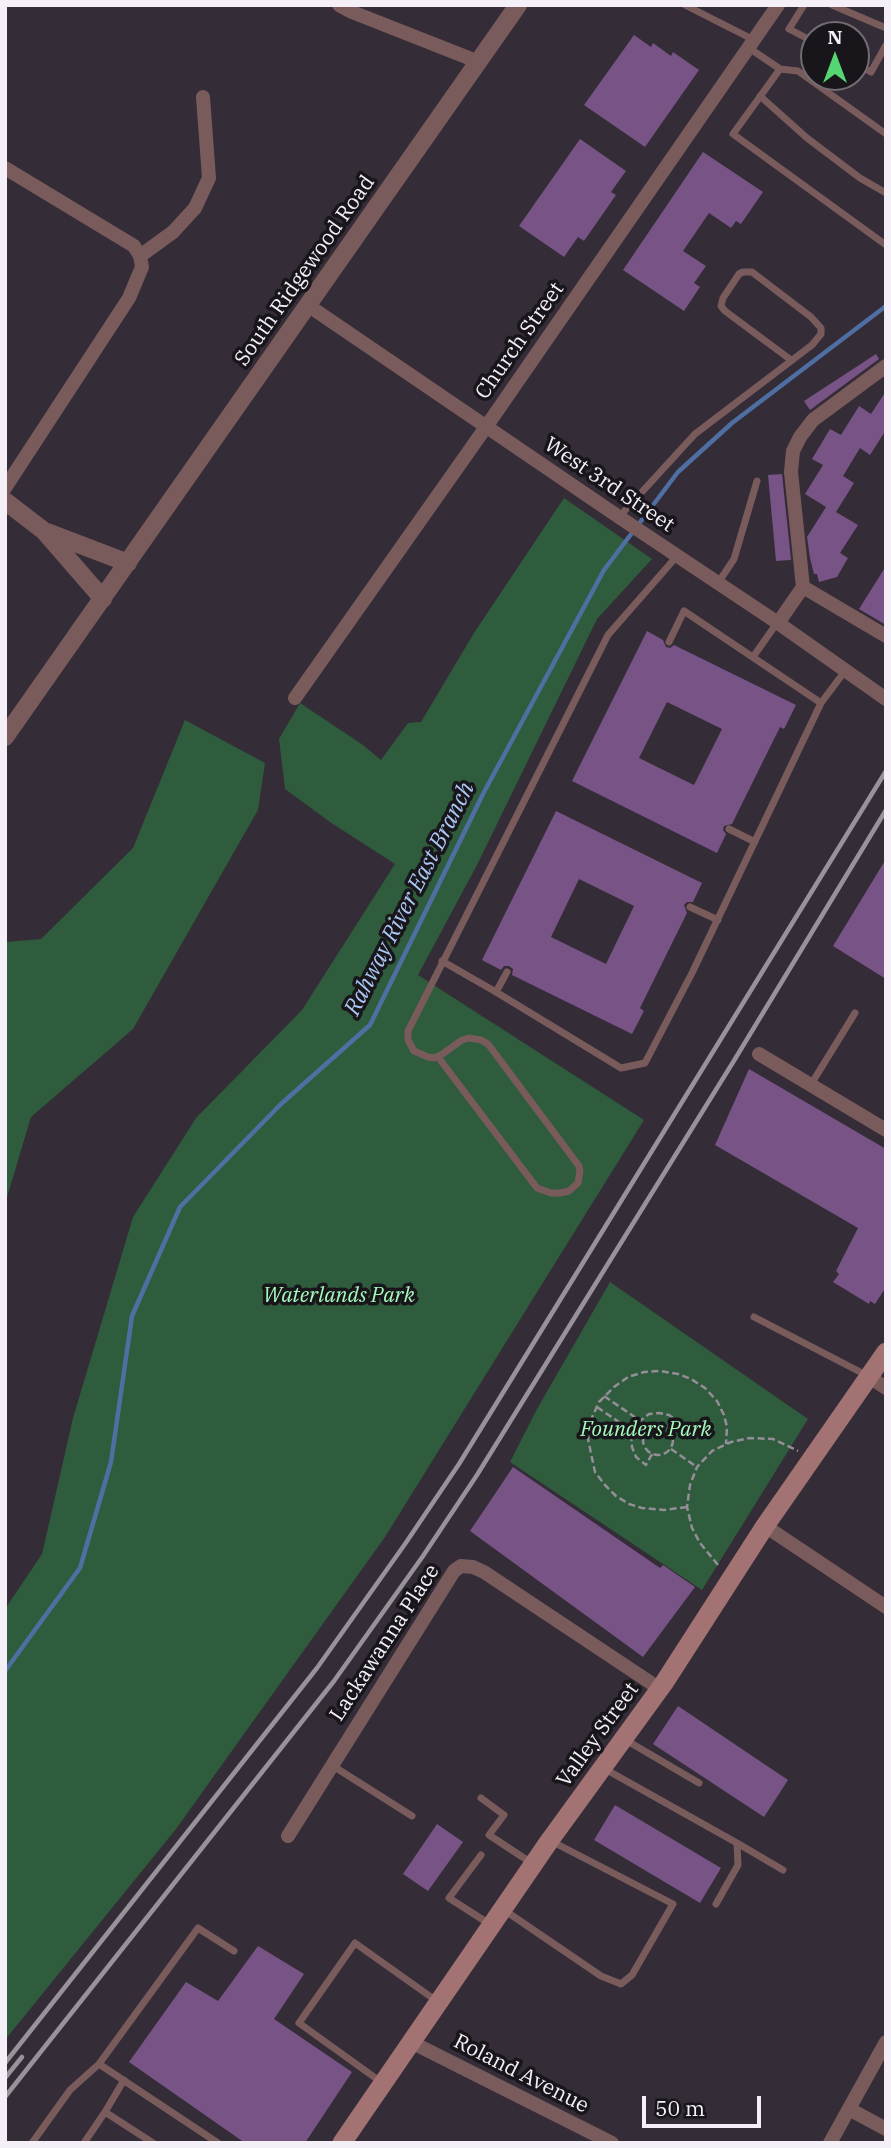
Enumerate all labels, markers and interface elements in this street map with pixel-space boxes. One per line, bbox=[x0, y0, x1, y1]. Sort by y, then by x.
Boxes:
north arrow bbox=[800, 21, 870, 91]
text: N bbox=[827, 25, 843, 49]
street label: South Ridgewood Road bbox=[230, 171, 380, 371]
street label: Church Street bbox=[470, 278, 570, 404]
street label: West 3rd Street bbox=[539, 432, 679, 538]
water label: Rahway River East Branch bbox=[339, 778, 481, 1020]
park label: Waterlands Park bbox=[263, 1283, 415, 1309]
park label: Founders Park bbox=[580, 1417, 712, 1443]
street label: Lackawanna Place bbox=[325, 1560, 445, 1726]
street label: Valley Street bbox=[552, 1678, 644, 1792]
street label: Roland Avenue bbox=[449, 2029, 593, 2119]
scale bar bbox=[646, 2082, 765, 2126]
text: 50 m bbox=[655, 2094, 705, 2122]

